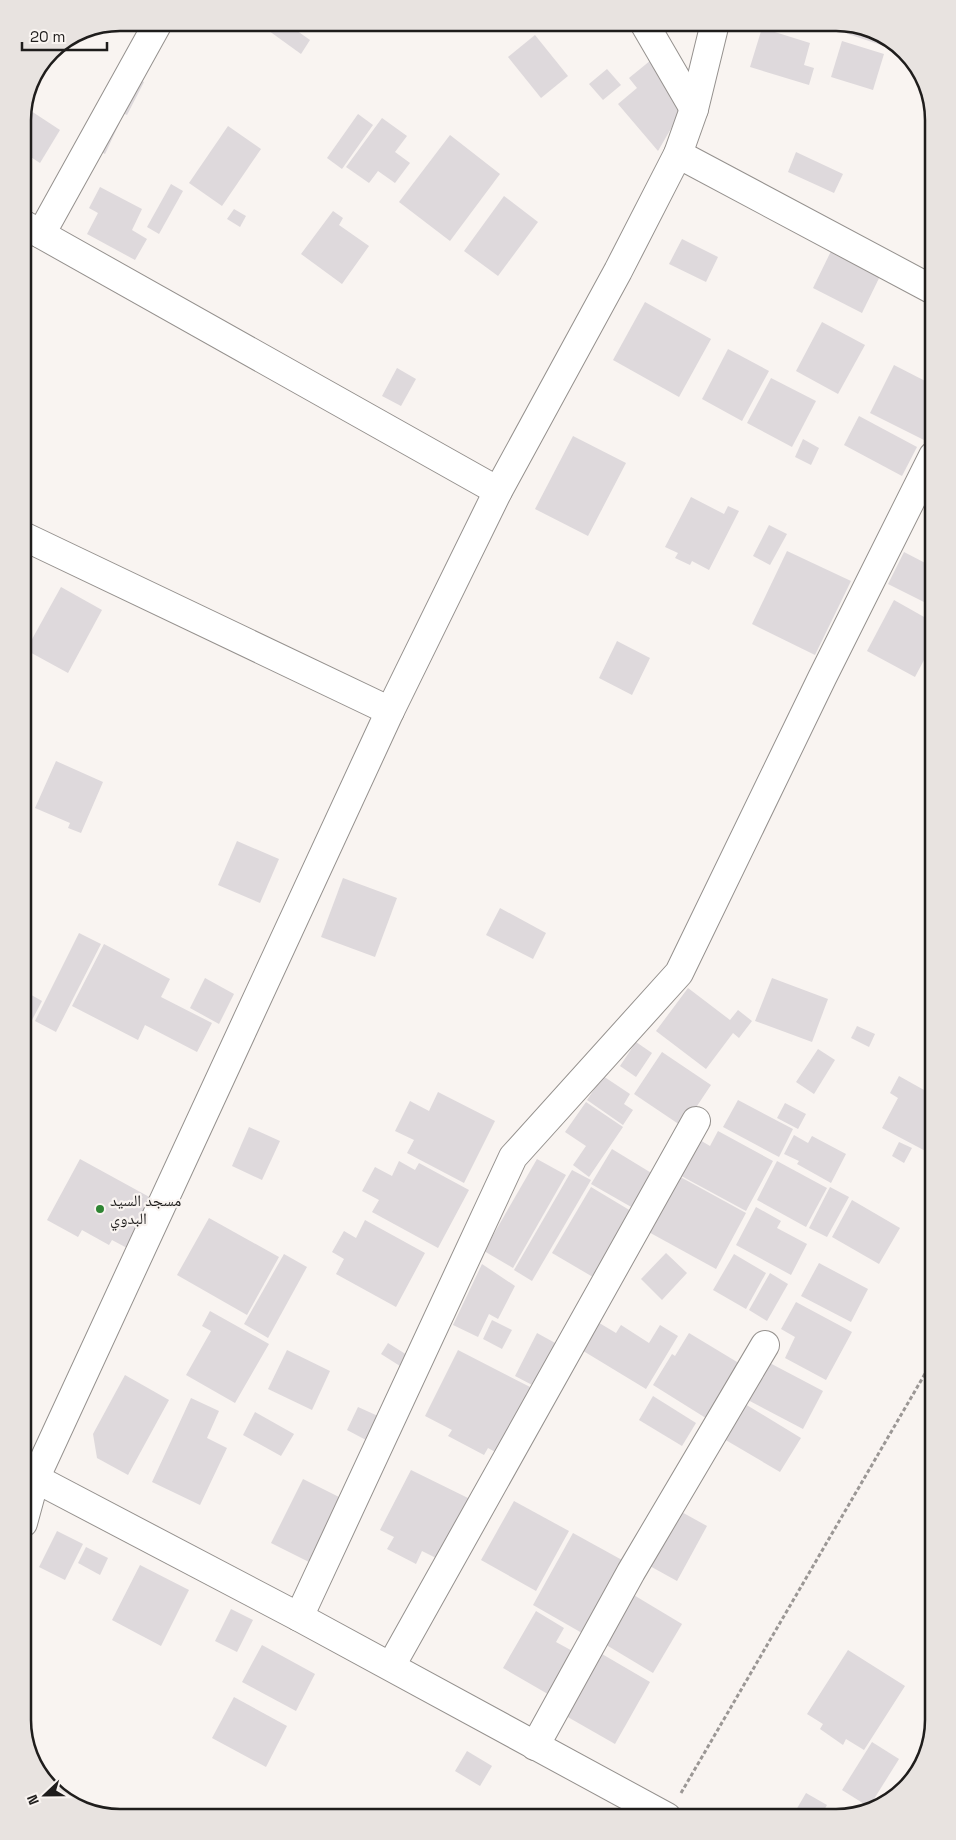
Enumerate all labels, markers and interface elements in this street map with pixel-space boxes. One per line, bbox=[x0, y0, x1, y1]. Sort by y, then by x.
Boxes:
scale bar bbox=[22, 20, 108, 52]
text: 20 m bbox=[30, 27, 65, 46]
place label: مسجد السيد البدوي bbox=[110, 1190, 181, 1231]
marker: مسجد السيد البدوي bbox=[94, 1203, 106, 1215]
north arrow bbox=[20, 1770, 70, 1820]
text: N bbox=[23, 1792, 43, 1808]

